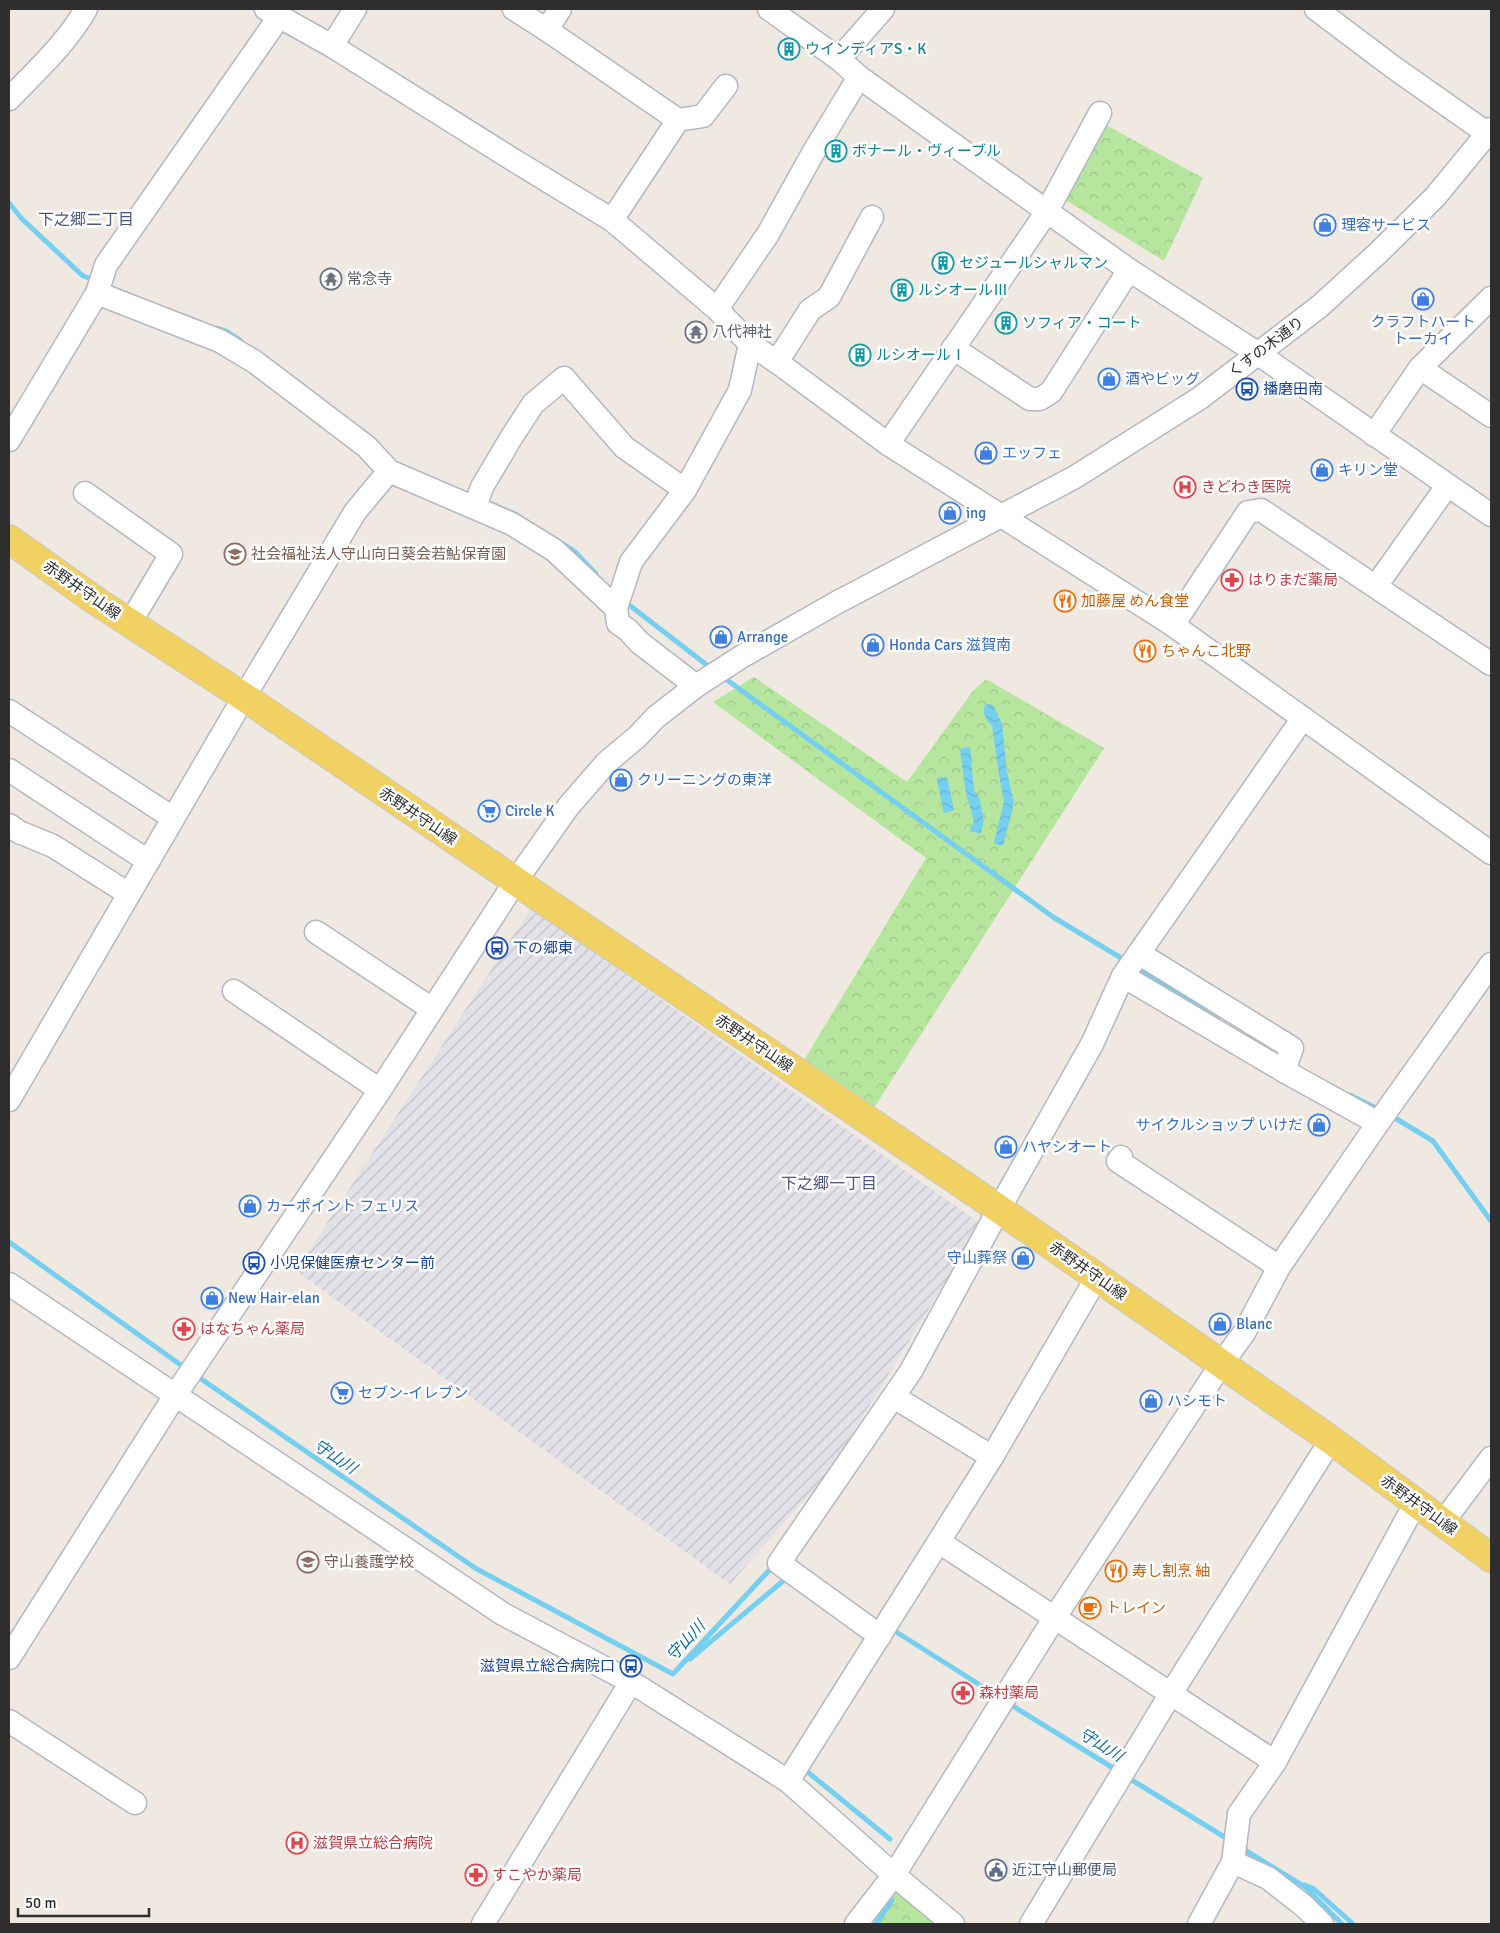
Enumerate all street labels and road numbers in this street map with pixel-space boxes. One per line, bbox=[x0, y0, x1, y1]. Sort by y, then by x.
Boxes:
street label: くすの木通り bbox=[1225, 313, 1307, 381]
street label: 赤野井守山線 bbox=[40, 557, 124, 623]
street label: 赤野井守山線 bbox=[376, 783, 460, 849]
street label: 赤野井守山線 bbox=[712, 1010, 796, 1076]
street label: 赤野井守山線 bbox=[1046, 1238, 1130, 1304]
street label: 赤野井守山線 bbox=[1377, 1471, 1461, 1539]

